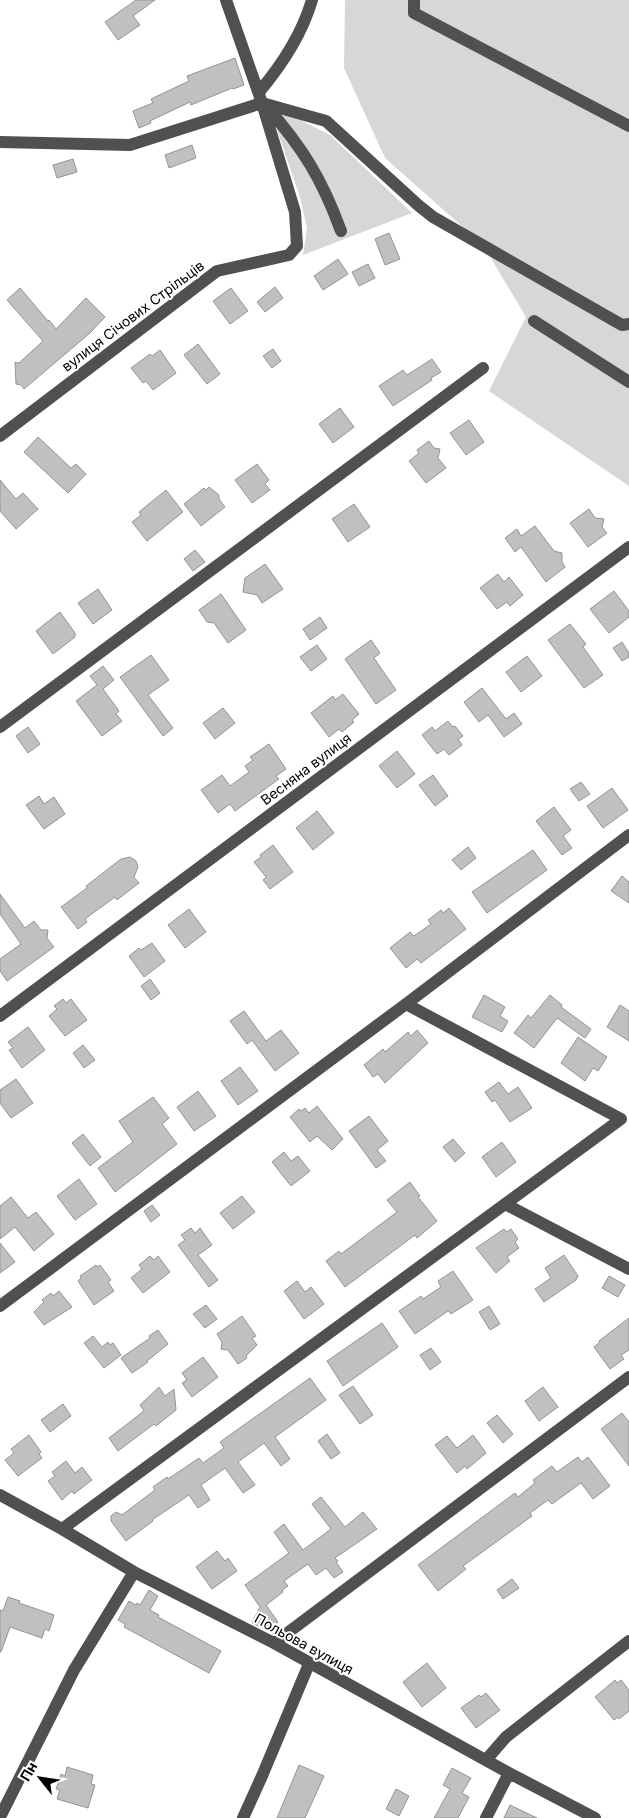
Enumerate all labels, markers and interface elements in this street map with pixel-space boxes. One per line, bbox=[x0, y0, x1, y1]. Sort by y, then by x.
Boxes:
street label: вулиця Січових Стрільців bbox=[58, 256, 207, 375]
street label: Весняна вулиця bbox=[257, 729, 354, 808]
street label: Польова вулиця bbox=[252, 1609, 357, 1678]
north arrow bbox=[15, 1753, 65, 1803]
text: Пн bbox=[16, 1759, 40, 1784]

